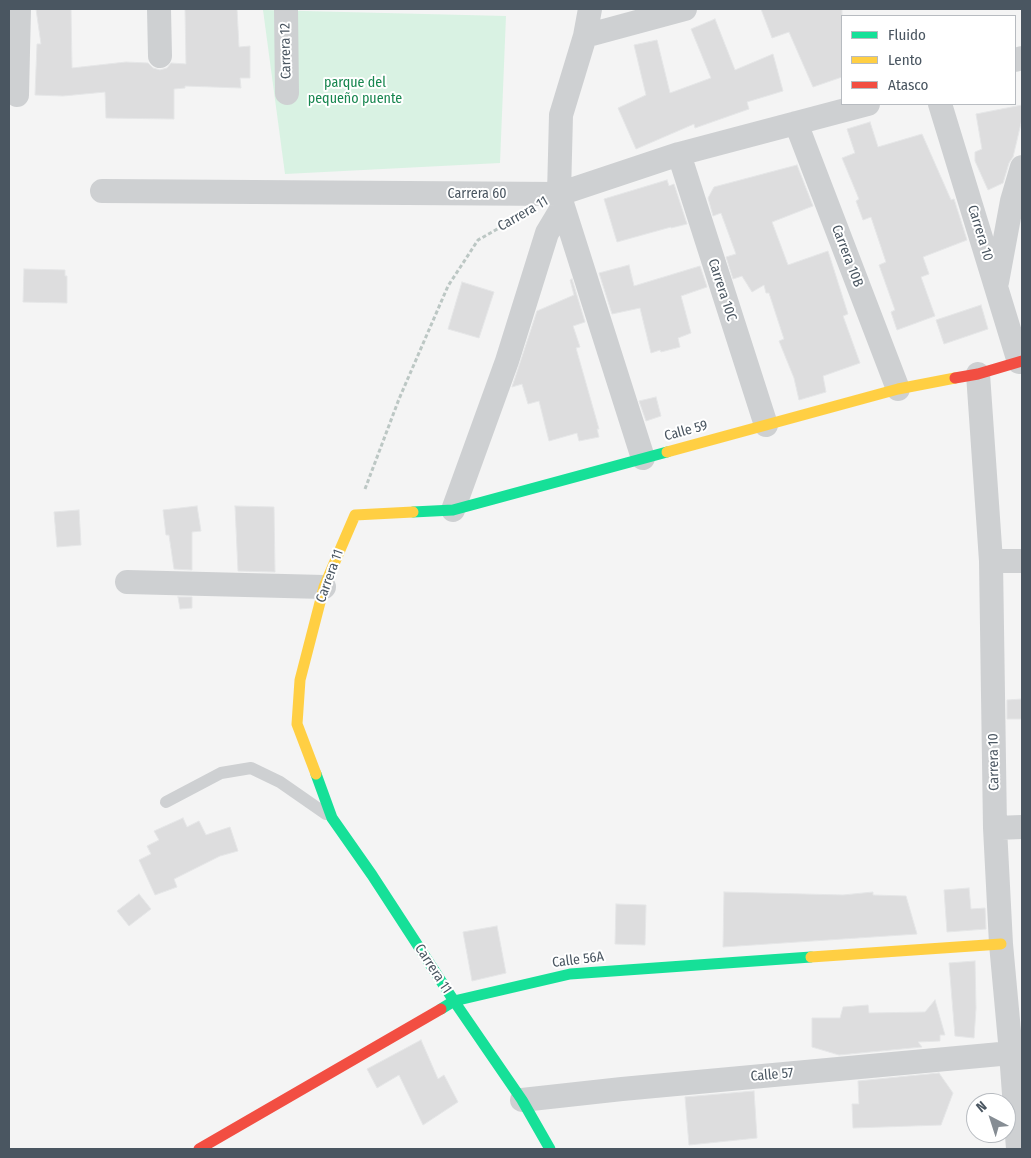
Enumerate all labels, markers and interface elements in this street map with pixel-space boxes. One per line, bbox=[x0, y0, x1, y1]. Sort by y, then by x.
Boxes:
legend bbox=[841, 15, 1016, 105]
street label: Carrera 12 bbox=[277, 23, 295, 79]
text: Fluido bbox=[888, 26, 926, 44]
text: Lento bbox=[888, 51, 922, 69]
park label: parque del pequeño puente bbox=[308, 75, 402, 108]
text: Atasco bbox=[888, 76, 928, 94]
street label: Carrera 60 bbox=[448, 186, 506, 202]
street label: Carrera 11 bbox=[495, 193, 551, 235]
street label: Carrera 10 bbox=[964, 203, 996, 263]
street label: Carrera 10B bbox=[827, 223, 867, 289]
street label: Carrera 10C bbox=[704, 257, 740, 323]
street label: Calle 59 bbox=[662, 417, 710, 445]
street label: Carrera 11 bbox=[313, 547, 347, 605]
street label: Carrera 10 bbox=[985, 733, 1003, 791]
street label: Carrera 11 bbox=[411, 941, 455, 997]
street label: Calle 56A bbox=[551, 948, 605, 972]
street label: Calle 57 bbox=[750, 1065, 794, 1085]
north arrow bbox=[966, 1093, 1016, 1143]
text: N bbox=[973, 1098, 990, 1116]

